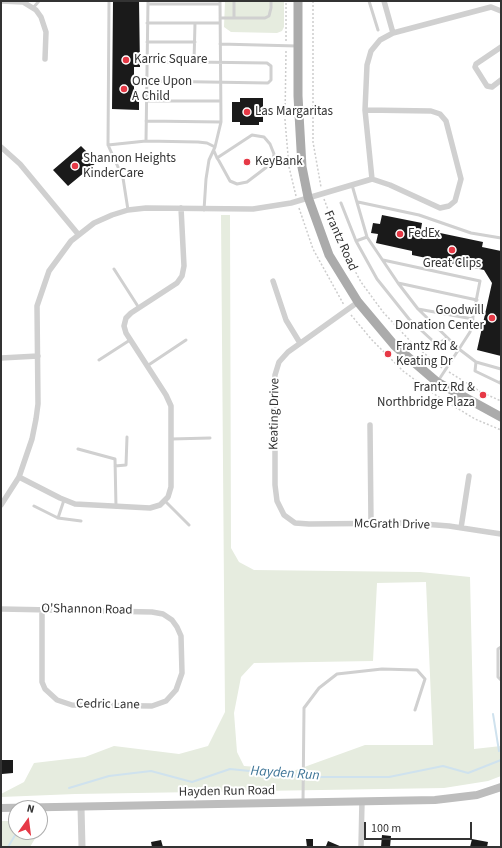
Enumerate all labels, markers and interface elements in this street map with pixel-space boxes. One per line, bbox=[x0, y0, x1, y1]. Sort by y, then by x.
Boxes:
place label: Karric Square bbox=[134, 52, 207, 68]
marker: Karric Square bbox=[121, 55, 131, 65]
place label: Once Upon A Child bbox=[132, 74, 192, 105]
marker: Once Upon A Child bbox=[119, 84, 129, 94]
place label: Las Margaritas bbox=[255, 104, 333, 120]
marker: Las Margaritas bbox=[242, 107, 252, 117]
place label: Shannon Heights KinderCare bbox=[83, 151, 176, 182]
place label: KeyBank bbox=[255, 154, 303, 170]
marker: KeyBank bbox=[242, 157, 252, 167]
marker: Shannon Heights KinderCare bbox=[70, 161, 80, 171]
street label: Frantz Road bbox=[320, 208, 360, 274]
place label: FedEx bbox=[408, 226, 440, 242]
marker: FedEx bbox=[395, 229, 405, 239]
marker: Great Clips bbox=[447, 245, 457, 255]
place label: Great Clips bbox=[423, 256, 481, 272]
place label: Goodwill Donation Center bbox=[395, 303, 484, 334]
marker: Goodwill Donation Center bbox=[487, 313, 497, 323]
place label: Frantz Rd & Keating Dr bbox=[396, 339, 458, 370]
marker: Frantz Rd & Keating Dr bbox=[383, 349, 393, 359]
street label: Keating Drive bbox=[267, 378, 283, 450]
place label: Frantz Rd & Northbridge Plaza bbox=[377, 380, 475, 411]
marker: Frantz Rd & Northbridge Plaza bbox=[478, 390, 488, 400]
street label: McGrath Drive bbox=[354, 517, 430, 533]
street label: O'Shannon Road bbox=[41, 601, 133, 619]
street label: Cedric Lane bbox=[76, 697, 140, 713]
water label: Hayden Run bbox=[250, 763, 320, 785]
street label: Hayden Run Road bbox=[179, 783, 275, 801]
north arrow bbox=[8, 800, 48, 840]
text: N bbox=[25, 801, 36, 817]
scale bar bbox=[366, 814, 474, 840]
text: 100 m bbox=[371, 820, 401, 837]

